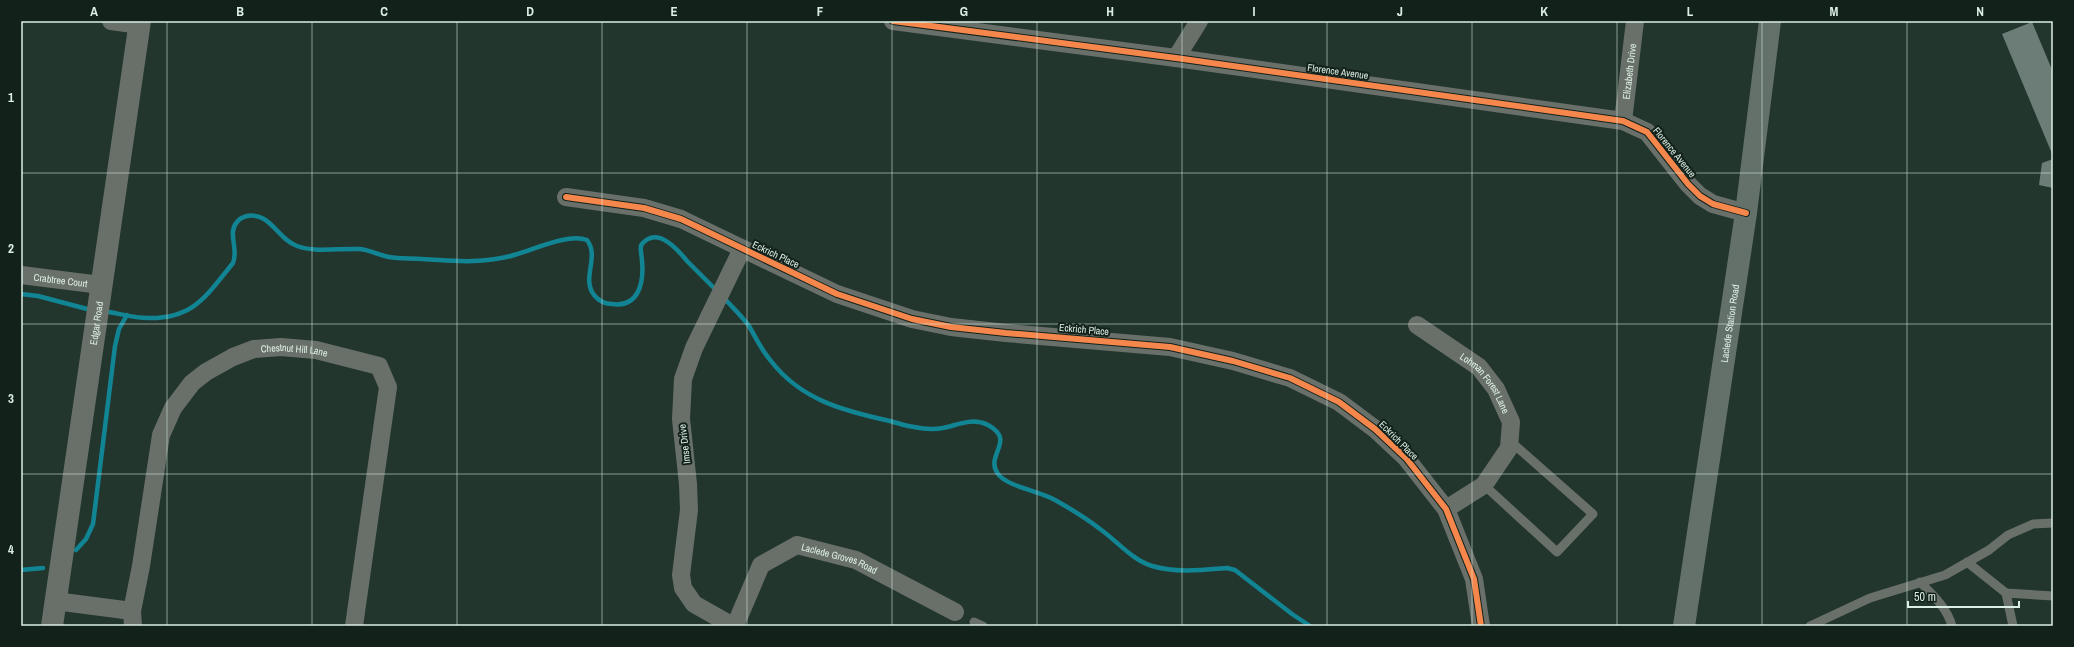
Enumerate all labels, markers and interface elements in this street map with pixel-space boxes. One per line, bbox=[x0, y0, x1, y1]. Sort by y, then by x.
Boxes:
text: A bbox=[90, 3, 98, 20]
text: B bbox=[236, 3, 244, 20]
text: C bbox=[380, 3, 388, 20]
text: D bbox=[526, 3, 534, 20]
text: E bbox=[670, 3, 678, 20]
text: F bbox=[817, 3, 824, 20]
text: G bbox=[960, 3, 968, 20]
text: H bbox=[1106, 3, 1114, 20]
text: I bbox=[1253, 3, 1256, 20]
text: J bbox=[1397, 3, 1403, 20]
text: K bbox=[1540, 3, 1548, 20]
text: L bbox=[1687, 3, 1694, 20]
text: M bbox=[1830, 3, 1839, 20]
text: N bbox=[1976, 3, 1984, 20]
street label: Elizabeth Drive bbox=[1620, 42, 1639, 100]
street label: Florence Avenue bbox=[1307, 61, 1370, 82]
text: 1 bbox=[8, 89, 14, 106]
street label: Florence Avenue bbox=[1650, 124, 1699, 181]
street label: Eckrich Place bbox=[750, 238, 802, 271]
text: 2 bbox=[8, 240, 14, 257]
street label: Crabtree Court bbox=[33, 271, 89, 290]
street label: Laclede Station Road bbox=[1718, 283, 1742, 363]
street label: Edgar Road bbox=[87, 301, 106, 346]
street label: Eckrich Place bbox=[1058, 321, 1110, 338]
street label: Chestnut Hill Lane bbox=[260, 341, 330, 360]
street label: Lohman Forest Lane bbox=[1457, 350, 1512, 416]
text: 3 bbox=[8, 390, 14, 407]
street label: Eckrich Place bbox=[1376, 418, 1421, 463]
street label: Imse Drive bbox=[676, 423, 693, 464]
street label: Laclede Groves Road bbox=[800, 540, 879, 577]
text: 4 bbox=[8, 541, 14, 558]
scale bar bbox=[1908, 583, 2019, 609]
text: 50 m bbox=[1914, 589, 1936, 605]

